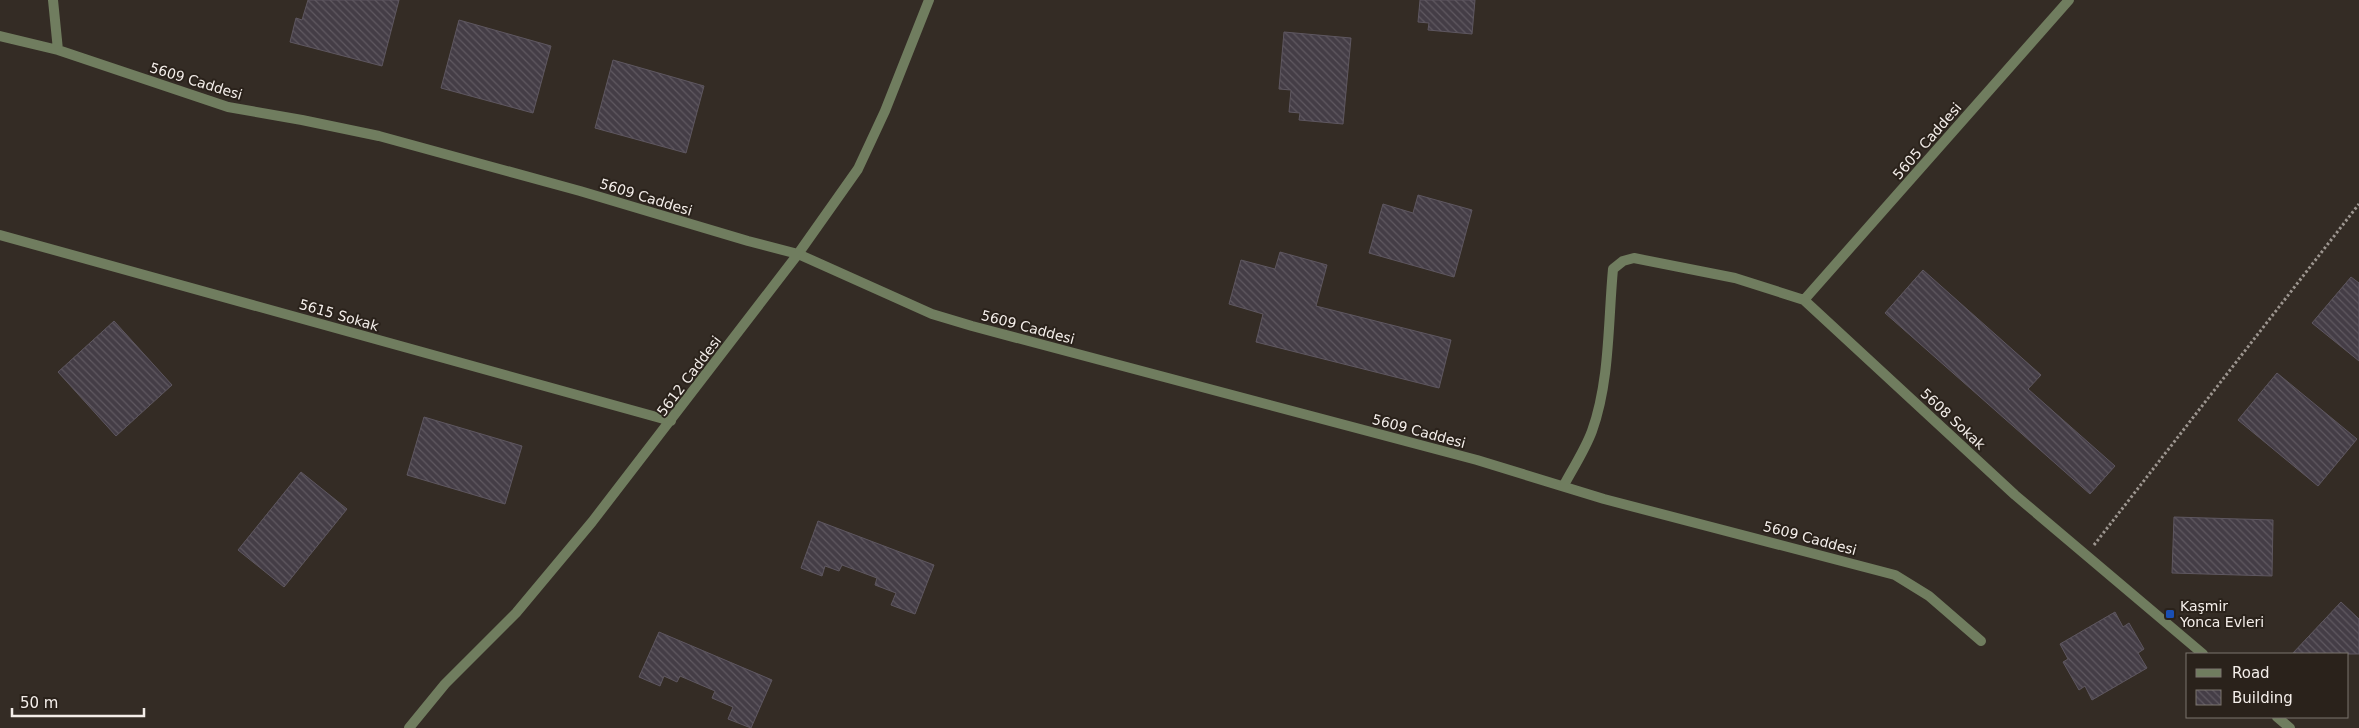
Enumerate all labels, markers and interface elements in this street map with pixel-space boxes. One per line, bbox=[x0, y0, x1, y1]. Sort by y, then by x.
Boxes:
street label: 5609 Caddesi bbox=[148, 59, 244, 103]
street label: 5605 Caddesi bbox=[1889, 100, 1965, 182]
street label: 5609 Caddesi bbox=[598, 175, 694, 219]
street label: 5615 Sokak bbox=[297, 296, 382, 334]
street label: 5609 Caddesi bbox=[980, 307, 1076, 347]
street label: 5612 Caddesi bbox=[654, 333, 724, 419]
street label: 5608 Sokak bbox=[1918, 385, 1989, 453]
street label: 5609 Caddesi bbox=[1371, 411, 1467, 451]
street label: 5609 Caddesi bbox=[1762, 518, 1858, 558]
place label: Kaşmir Yonca Evleri bbox=[2179, 598, 2264, 630]
marker: Kaşmir Yonca Evleri bbox=[2164, 608, 2176, 620]
legend bbox=[2186, 653, 2349, 718]
text: Road bbox=[2232, 664, 2270, 682]
scale bar bbox=[12, 686, 145, 718]
text: Building bbox=[2232, 689, 2293, 707]
text: 50 m bbox=[20, 694, 58, 712]

